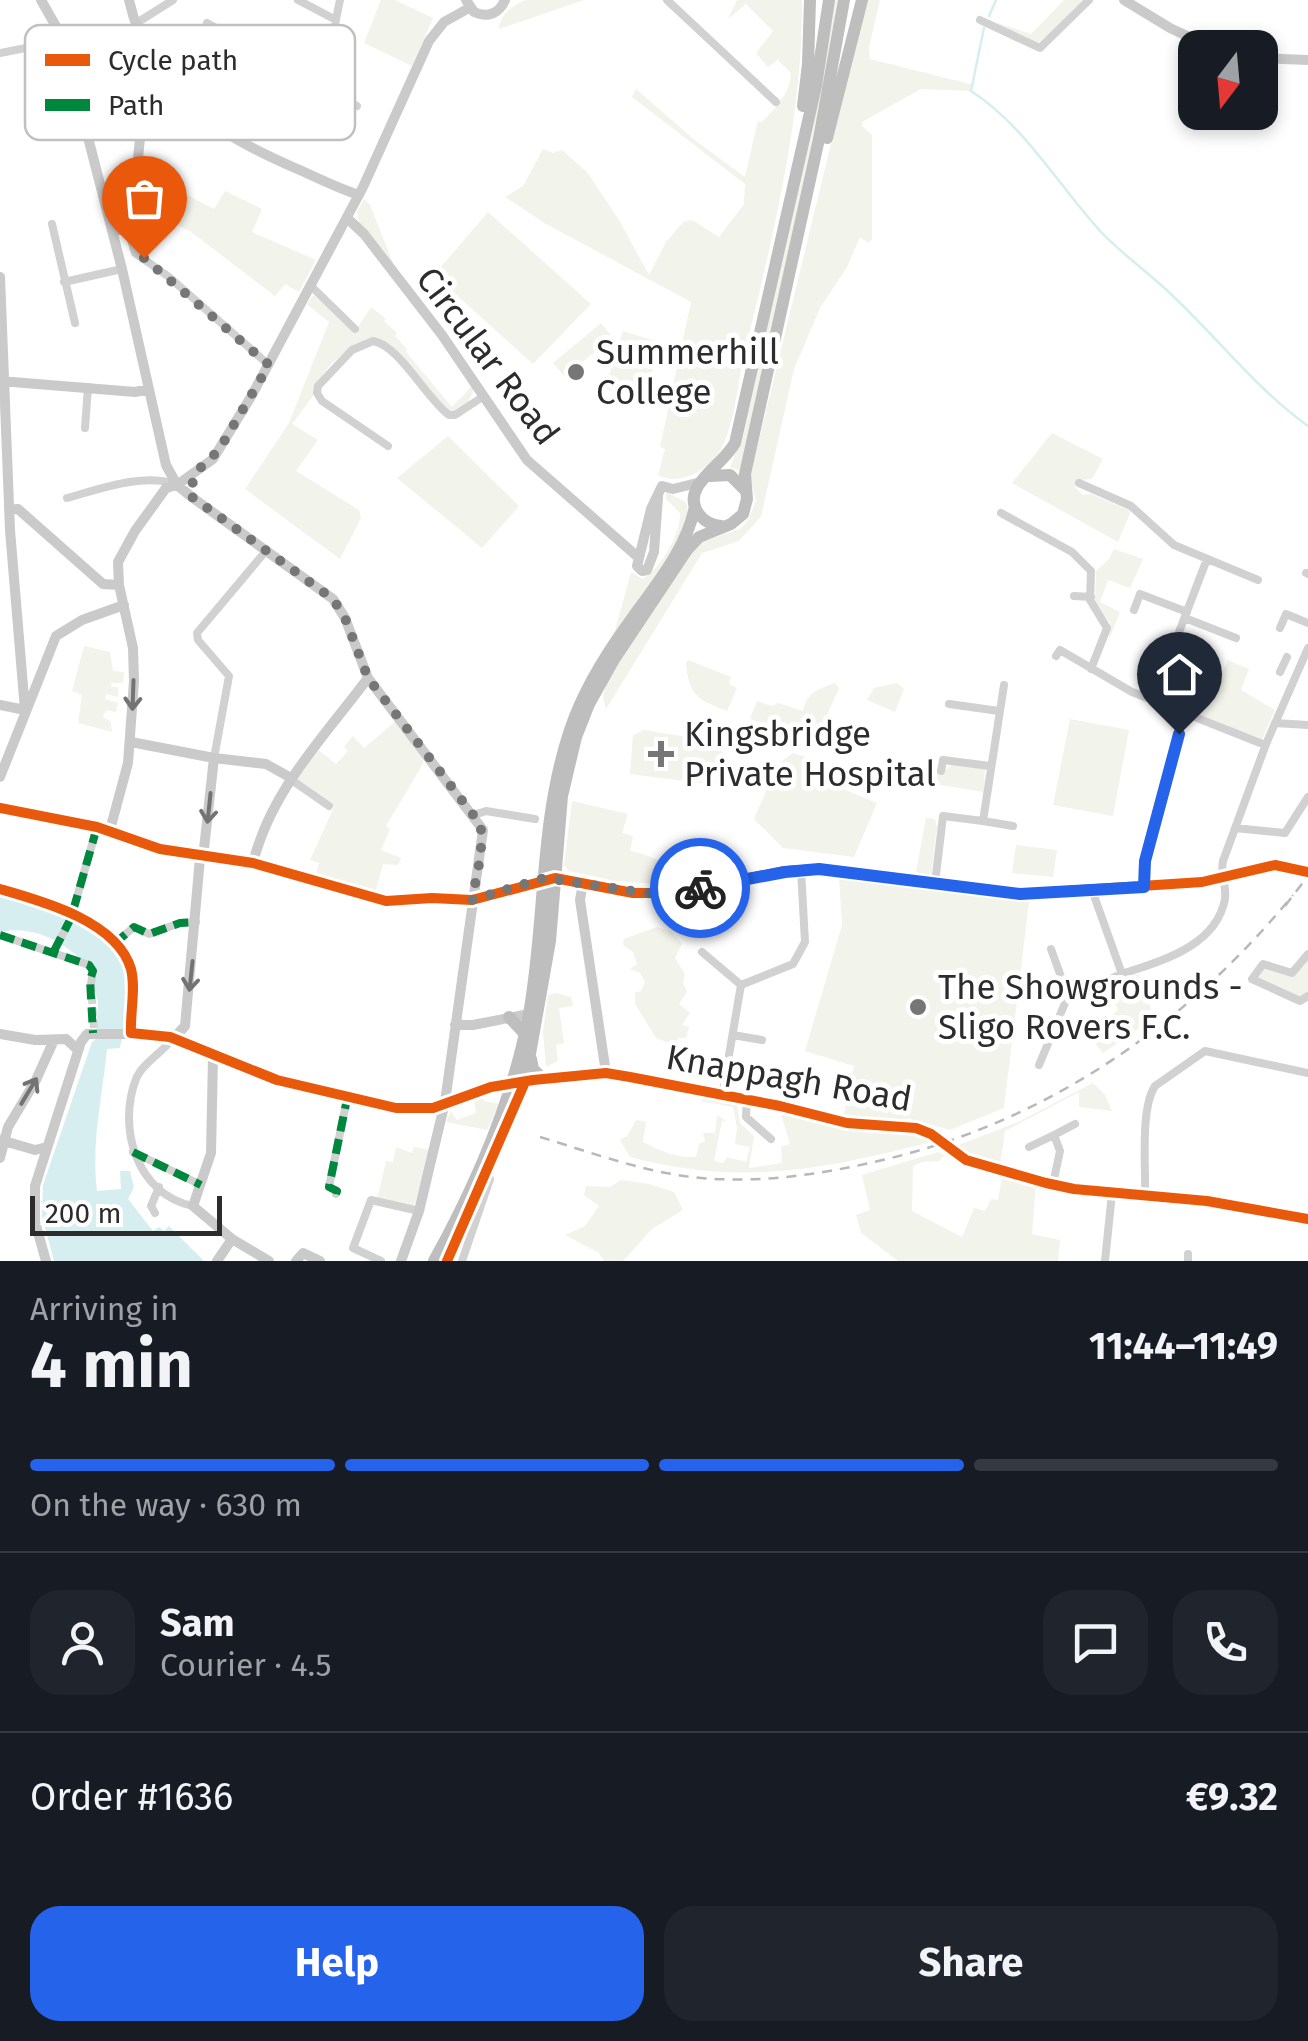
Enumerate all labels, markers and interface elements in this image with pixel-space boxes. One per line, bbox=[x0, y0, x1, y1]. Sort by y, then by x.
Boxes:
legend bbox=[25, 25, 355, 140]
north arrow bbox=[1178, 30, 1278, 130]
map controls bbox=[1178, 30, 1278, 130]
text: Cycle path bbox=[108, 44, 238, 77]
text: Path bbox=[108, 89, 164, 122]
pin bbox=[102, 156, 187, 259]
icon: bag bbox=[117, 171, 172, 226]
street label: Circular Road bbox=[408, 259, 568, 453]
place label: Summerhill College bbox=[596, 331, 779, 413]
marker: Summerhill College bbox=[565, 361, 587, 383]
pin bbox=[1137, 632, 1222, 735]
icon: home bbox=[1152, 647, 1207, 702]
one-way arrow bbox=[124, 679, 143, 711]
place label: Kingsbridge Private Hospital bbox=[684, 713, 936, 795]
marker: Kingsbridge Private Hospital bbox=[648, 741, 674, 767]
one-way arrow bbox=[199, 791, 218, 824]
courier bbox=[650, 838, 750, 938]
icon: bike bbox=[673, 861, 728, 916]
one-way arrow bbox=[181, 960, 200, 992]
place label: The Showgrounds - Sligo Rovers F.C. bbox=[938, 966, 1243, 1048]
marker: The Showgrounds - Sligo Rovers F.C. bbox=[907, 996, 929, 1018]
street label: Knappagh Road bbox=[663, 1036, 915, 1120]
one-way arrow bbox=[19, 1077, 39, 1106]
scale bar bbox=[30, 1191, 222, 1236]
text: 200 m bbox=[45, 1197, 122, 1230]
text: Arriving in bbox=[30, 1290, 178, 1328]
text: 11:44–11:49 bbox=[1089, 1323, 1278, 1369]
text: 4 min bbox=[30, 1326, 193, 1404]
text: On the way · 630 m bbox=[30, 1486, 302, 1524]
button: person bbox=[30, 1590, 135, 1695]
button: chat bbox=[1043, 1590, 1148, 1695]
button: phone bbox=[1173, 1590, 1278, 1695]
text: Sam bbox=[160, 1600, 235, 1646]
text: Courier · 4.5 bbox=[160, 1646, 331, 1684]
text: Order #1636 bbox=[30, 1774, 233, 1820]
text: €9.32 bbox=[1186, 1774, 1278, 1820]
button: Help bbox=[30, 1906, 644, 2021]
button: Share bbox=[664, 1906, 1278, 2021]

